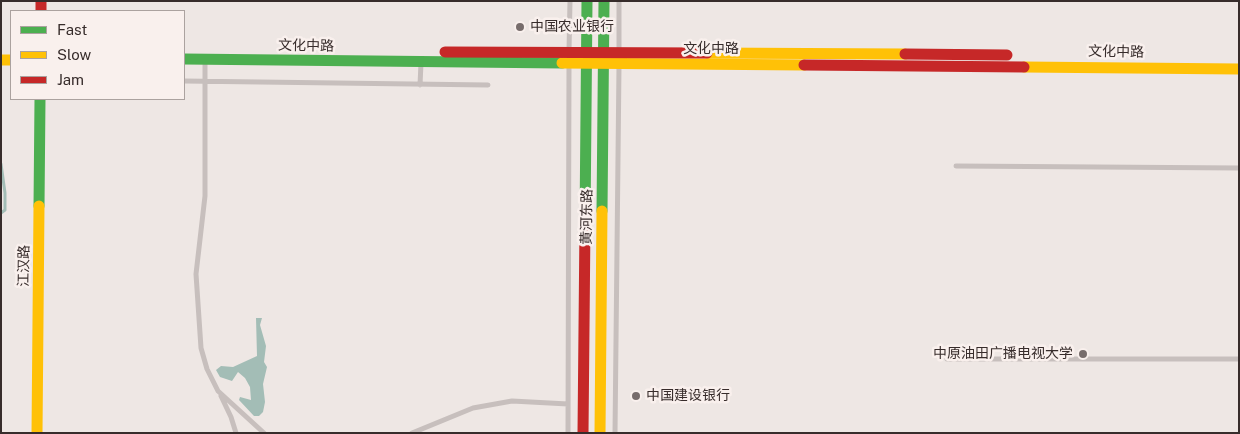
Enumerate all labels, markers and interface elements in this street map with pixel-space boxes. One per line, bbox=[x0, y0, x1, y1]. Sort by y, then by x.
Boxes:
legend bbox=[10, 10, 185, 100]
place label: 中国农业银行 bbox=[530, 19, 614, 35]
text: Fast bbox=[57, 21, 87, 38]
marker: 中国农业银行 bbox=[514, 21, 526, 33]
street label: 文化中路 bbox=[278, 37, 334, 55]
street label: 文化中路 bbox=[683, 41, 739, 57]
street label: 文化中路 bbox=[1088, 43, 1144, 61]
text: Slow bbox=[57, 46, 91, 63]
text: Jam bbox=[57, 71, 84, 88]
street label: 黄河东路 bbox=[578, 189, 596, 245]
street label: 江汉路 bbox=[15, 245, 33, 287]
place label: 中原油田广播电视大学 bbox=[933, 346, 1073, 362]
marker: 中原油田广播电视大学 bbox=[1077, 348, 1089, 360]
place label: 中国建设银行 bbox=[646, 388, 730, 404]
marker: 中国建设银行 bbox=[630, 390, 642, 402]

